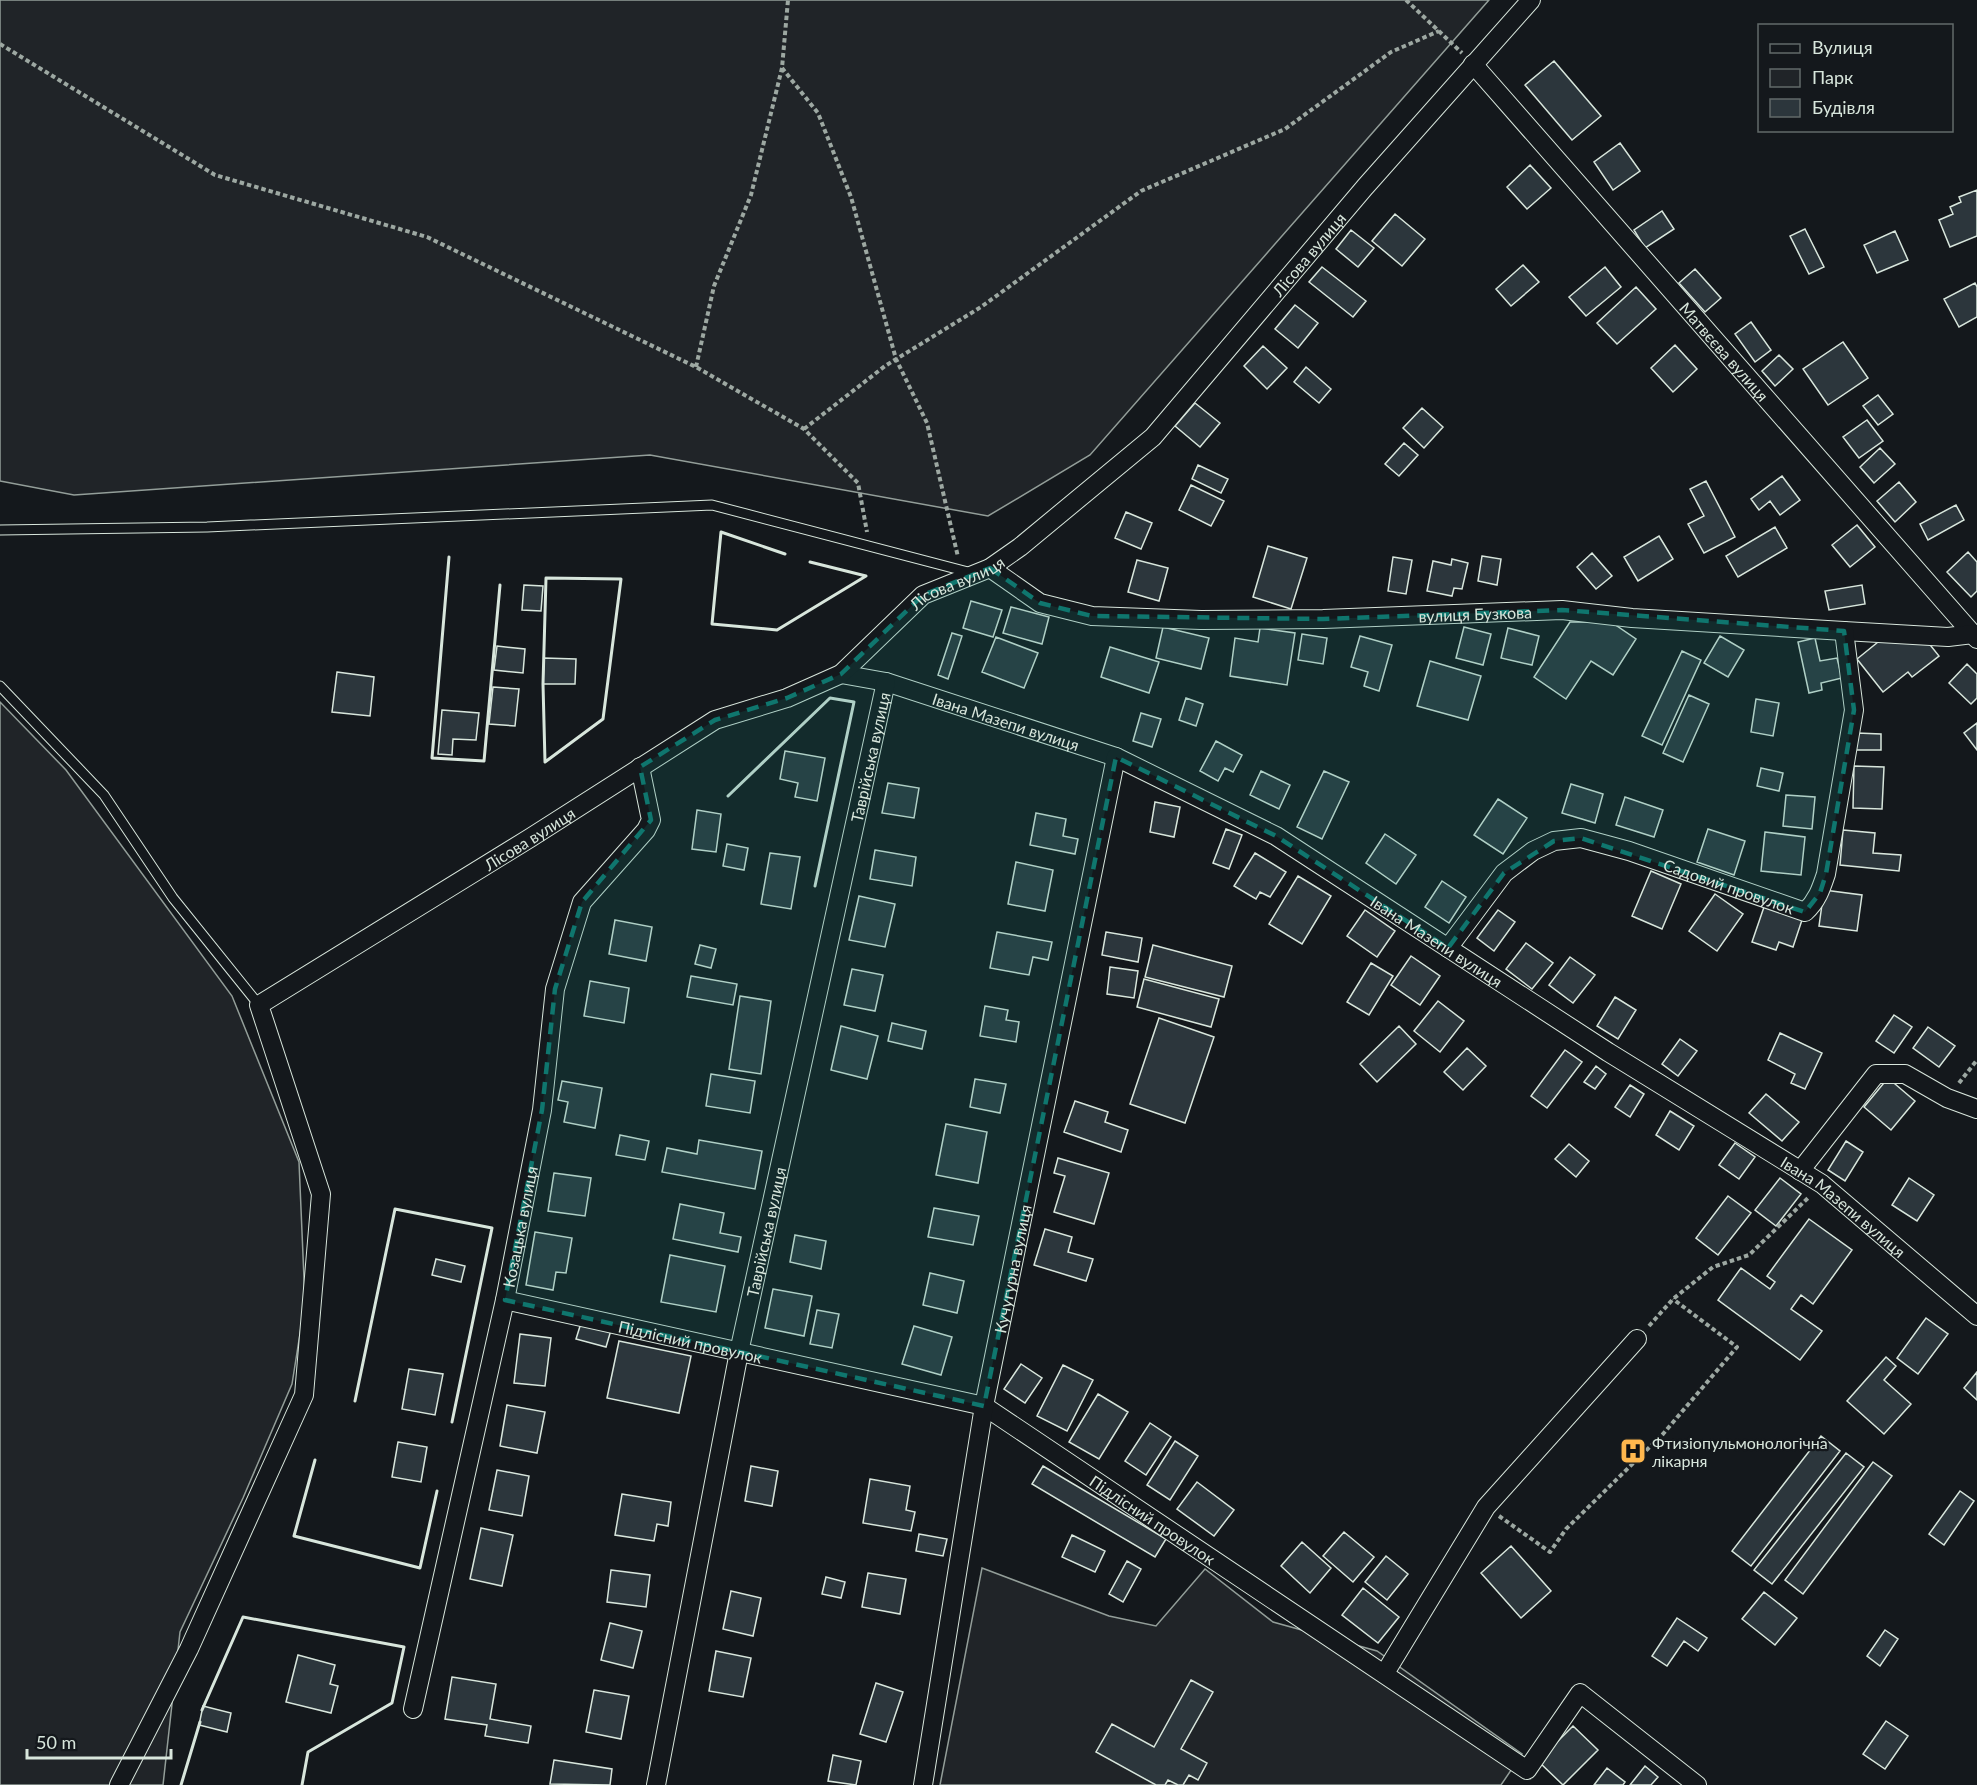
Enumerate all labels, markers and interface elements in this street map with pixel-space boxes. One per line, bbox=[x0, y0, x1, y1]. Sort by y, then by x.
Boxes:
legend bbox=[1758, 24, 1953, 132]
text: Вулиця bbox=[1812, 36, 1873, 58]
text: Парк bbox=[1812, 66, 1854, 88]
text: Будівля bbox=[1812, 96, 1875, 118]
street label: Лісова вулиця bbox=[1267, 208, 1349, 300]
street label: Матвєєва вулиця bbox=[1676, 298, 1773, 405]
street label: Лісова вулиця bbox=[904, 552, 1008, 614]
street label: вулиця Бузкова bbox=[1418, 602, 1532, 625]
street label: Івана Мазепи вулиця bbox=[930, 688, 1082, 754]
street label: Таврійська вулиця bbox=[846, 690, 893, 824]
street label: Лісова вулиця bbox=[480, 803, 578, 874]
street label: Садовий провулок bbox=[1661, 854, 1798, 917]
street label: Івана Мазепи вулиця bbox=[1367, 891, 1506, 990]
street label: Івана Мазепи вулиця bbox=[1778, 1152, 1910, 1261]
street label: Козацька вулиця bbox=[498, 1164, 540, 1289]
street label: Таврійська вулиця bbox=[742, 1165, 789, 1299]
street label: Кучугурна вулиця bbox=[990, 1203, 1034, 1335]
street label: Підлісний провулок bbox=[617, 1316, 765, 1366]
place label: Фтизіопульмонологічна лікарня bbox=[1652, 1433, 1828, 1470]
hospital icon: Фтизіопульмонологічна лікарня bbox=[1618, 1436, 1648, 1466]
street label: Підлісний провулок bbox=[1087, 1470, 1220, 1568]
scale bar bbox=[27, 1722, 171, 1760]
text: 50 m bbox=[36, 1731, 76, 1753]

